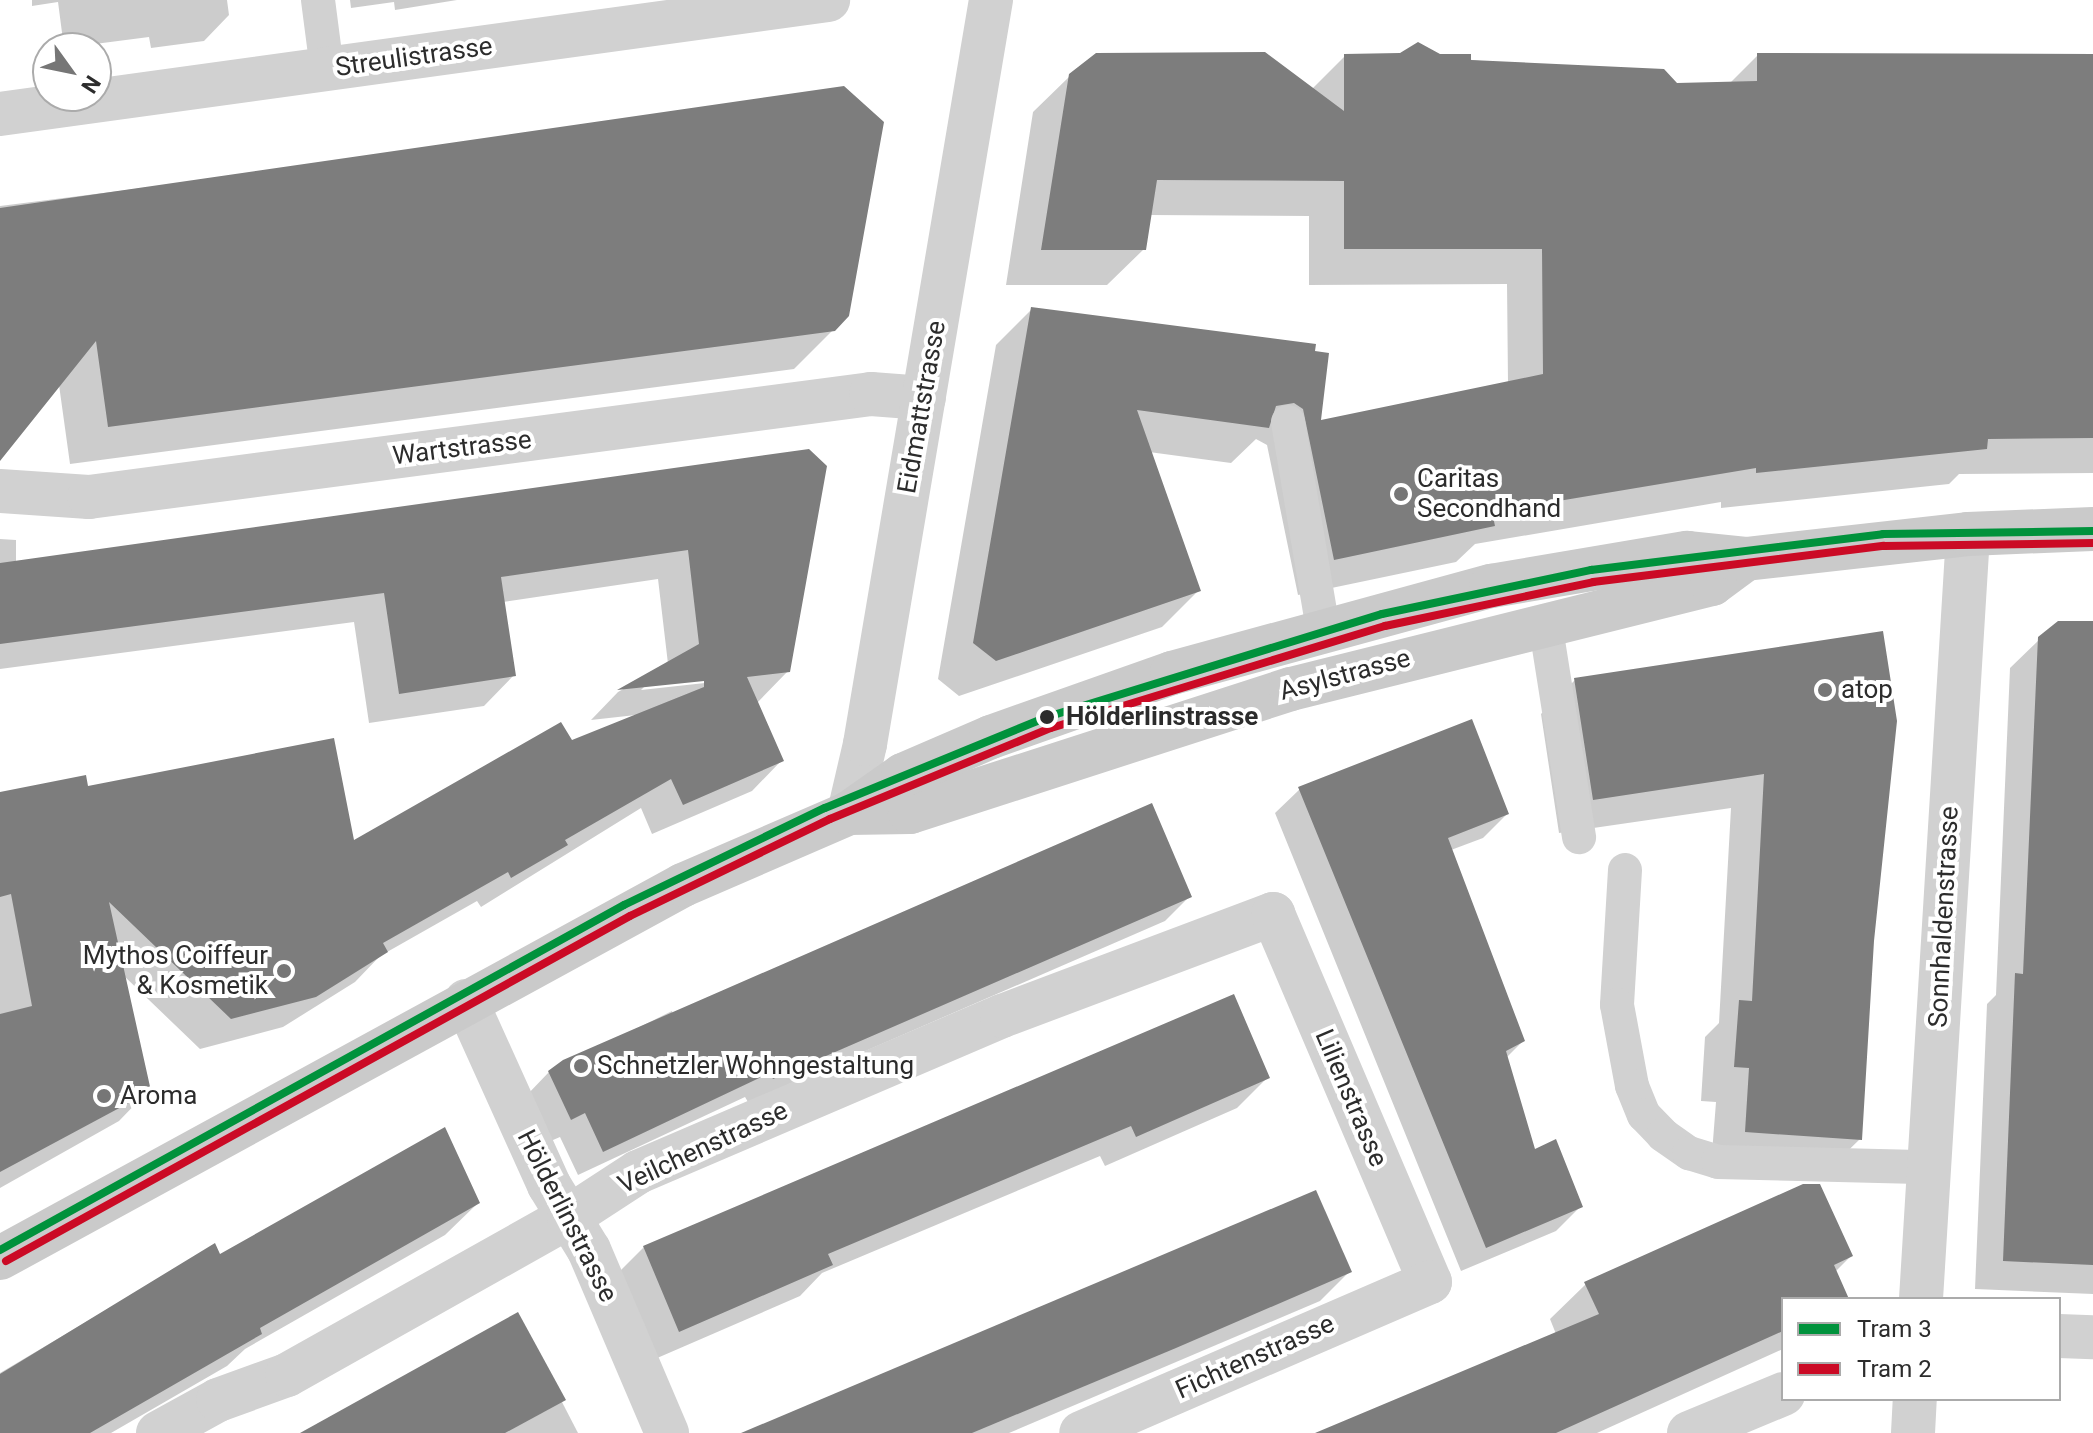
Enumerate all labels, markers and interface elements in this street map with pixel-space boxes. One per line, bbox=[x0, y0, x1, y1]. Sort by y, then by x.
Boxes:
street label: Streulistrasse bbox=[333, 31, 495, 83]
north arrow bbox=[32, 32, 112, 112]
text: N bbox=[76, 71, 106, 98]
street label: Eidmattstrasse bbox=[891, 318, 953, 496]
street label: Wartstrasse bbox=[391, 424, 533, 472]
place label: Caritas Secondhand bbox=[1417, 463, 1561, 524]
marker: Caritas Secondhand bbox=[1392, 485, 1410, 503]
street label: Asylstrasse bbox=[1276, 643, 1414, 707]
place label: atop bbox=[1841, 674, 1893, 706]
marker: atop bbox=[1816, 681, 1834, 699]
place label: Hölderlinstrasse bbox=[1066, 701, 1258, 733]
marker: Hölderlinstrasse bbox=[1035, 705, 1059, 729]
street label: Sonnhaldenstrasse bbox=[1923, 806, 1965, 1028]
place label: Mythos Coiffeur & Kosmetik bbox=[83, 940, 268, 1002]
marker: Mythos Coiffeur & Kosmetik bbox=[275, 962, 293, 980]
street label: Lilienstrasse bbox=[1308, 1025, 1394, 1171]
place label: Schnetzler Wohngestaltung bbox=[597, 1050, 914, 1082]
marker: Schnetzler Wohngestaltung bbox=[572, 1057, 590, 1075]
place label: Aroma bbox=[120, 1080, 197, 1112]
marker: Aroma bbox=[95, 1087, 113, 1105]
street label: Veilchenstrasse bbox=[613, 1095, 793, 1201]
street label: Hölderlinstrasse bbox=[510, 1125, 624, 1307]
legend bbox=[1781, 1297, 2061, 1401]
street label: Fichtenstrasse bbox=[1171, 1308, 1339, 1406]
text: Tram 3 bbox=[1857, 1315, 1932, 1343]
text: Tram 2 bbox=[1857, 1355, 1932, 1383]

